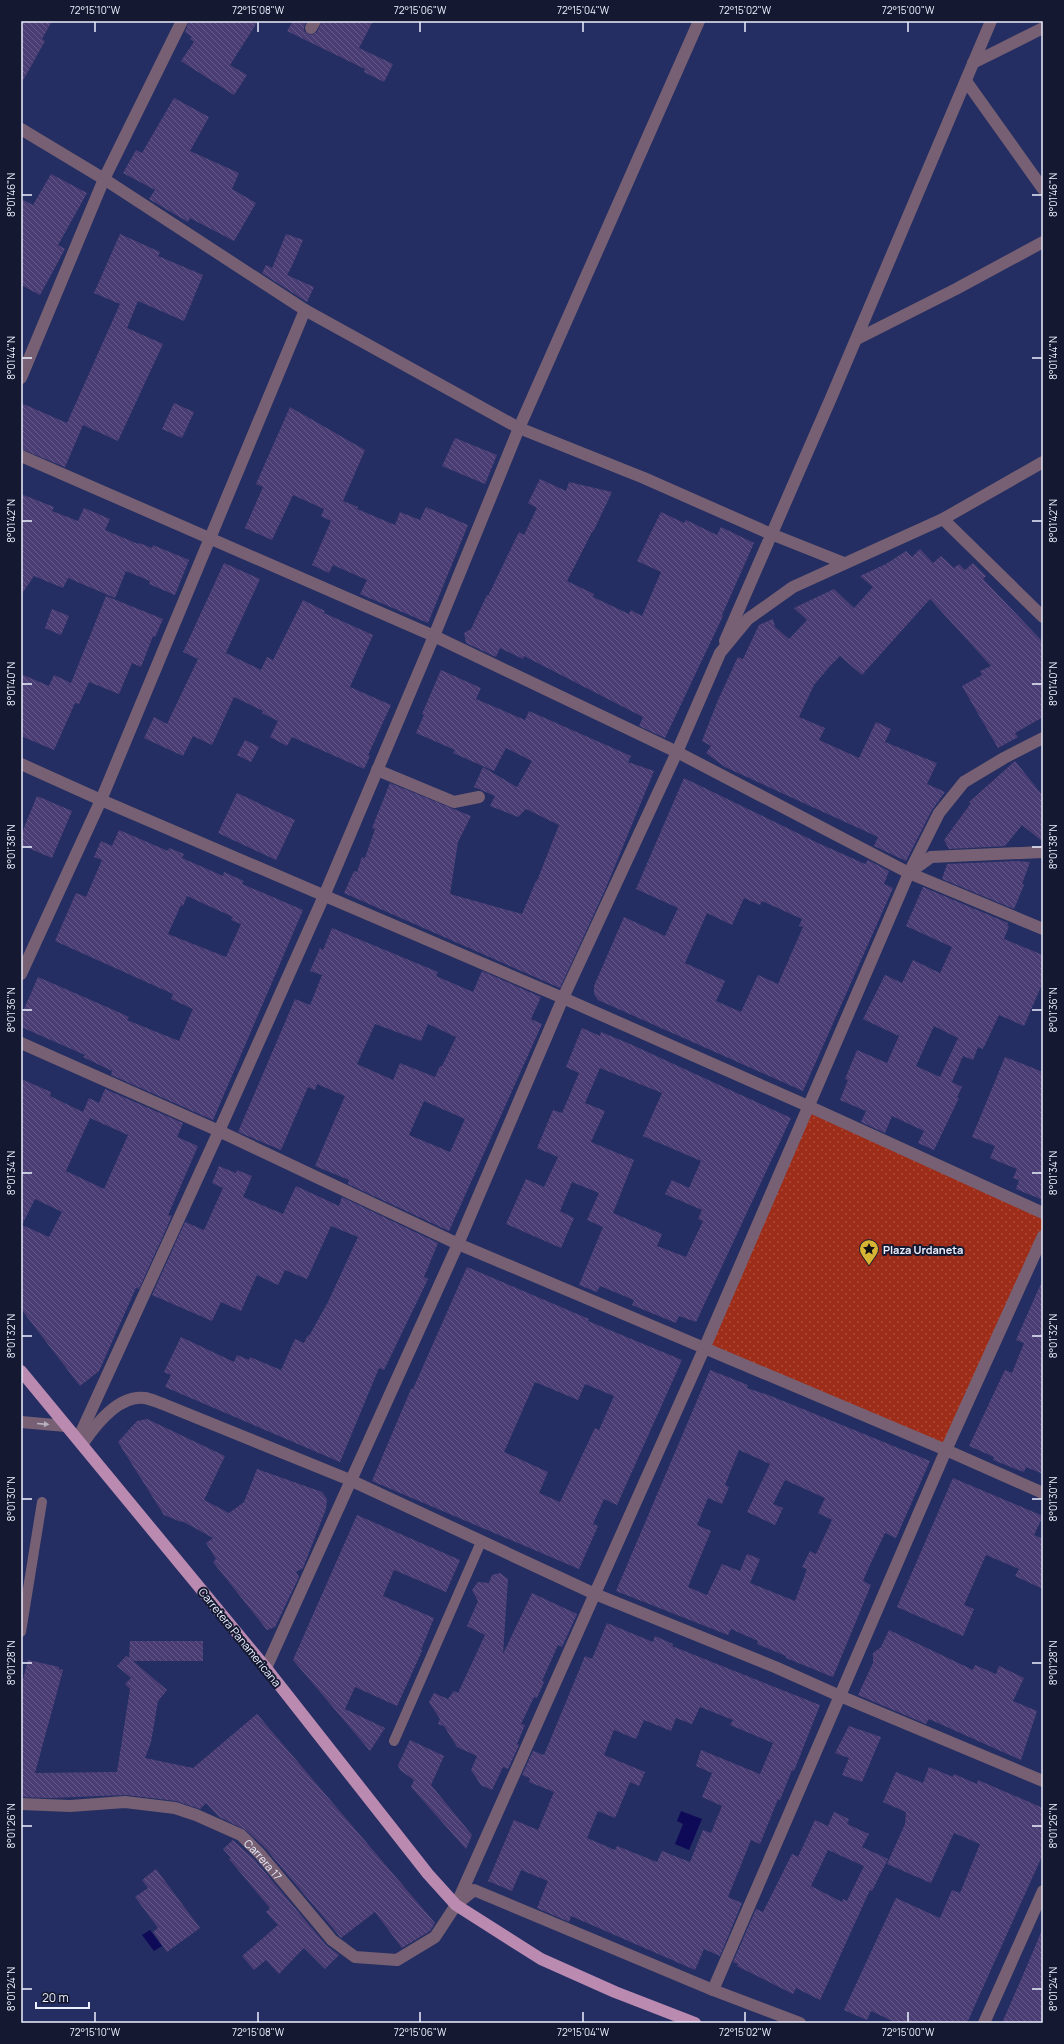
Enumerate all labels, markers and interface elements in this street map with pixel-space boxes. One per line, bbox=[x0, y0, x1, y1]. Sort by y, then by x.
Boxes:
text: 72°15'10"W bbox=[70, 3, 121, 17]
text: 72°15'08"W bbox=[232, 3, 285, 17]
text: 72°15'06"W bbox=[394, 3, 447, 17]
text: 72°15'04"W bbox=[557, 3, 610, 17]
text: 72°15'02"W bbox=[719, 3, 772, 17]
text: 72°15'00"W bbox=[882, 3, 935, 17]
text: 8°01'46"N bbox=[4, 173, 18, 217]
text: 8°01'46"N bbox=[1046, 173, 1060, 217]
text: 8°01'44"N bbox=[4, 336, 18, 380]
text: 8°01'44"N bbox=[1046, 336, 1060, 380]
text: 8°01'42"N bbox=[4, 499, 18, 543]
text: 8°01'42"N bbox=[1046, 499, 1060, 543]
text: 8°01'40"N bbox=[4, 662, 18, 706]
text: 8°01'40"N bbox=[1046, 662, 1060, 706]
text: 8°01'38"N bbox=[4, 825, 18, 869]
text: 8°01'38"N bbox=[1046, 825, 1060, 869]
text: 8°01'36"N bbox=[4, 987, 18, 1032]
text: 8°01'36"N bbox=[1046, 987, 1060, 1032]
text: 8°01'34"N bbox=[4, 1151, 18, 1195]
text: 8°01'34"N bbox=[1046, 1151, 1060, 1195]
place icon: Plaza Urdaneta bbox=[858, 1238, 880, 1266]
place label: Plaza Urdaneta bbox=[883, 1242, 963, 1257]
text: 8°01'32"N bbox=[4, 1314, 18, 1358]
text: 8°01'32"N bbox=[1046, 1314, 1060, 1358]
one-way arrow bbox=[37, 1421, 49, 1427]
text: 8°01'30"N bbox=[4, 1476, 18, 1521]
text: 8°01'30"N bbox=[1046, 1476, 1060, 1521]
street label: Carretera Panamericana bbox=[195, 1584, 285, 1690]
text: 8°01'28"N bbox=[4, 1640, 18, 1685]
text: 8°01'28"N bbox=[1046, 1640, 1060, 1685]
text: 8°01'26"N bbox=[4, 1803, 18, 1849]
text: 8°01'26"N bbox=[1046, 1803, 1060, 1849]
street label: Carrera 17 bbox=[241, 1835, 286, 1883]
text: 8°01'24"N bbox=[4, 1967, 18, 2011]
text: 8°01'24"N bbox=[1046, 1967, 1060, 2011]
scale bar bbox=[36, 1984, 89, 2010]
text: 20 m bbox=[42, 1989, 69, 2006]
text: 72°15'10"W bbox=[70, 2025, 121, 2039]
text: 72°15'08"W bbox=[232, 2025, 285, 2039]
text: 72°15'06"W bbox=[394, 2025, 447, 2039]
text: 72°15'04"W bbox=[557, 2025, 610, 2039]
text: 72°15'02"W bbox=[719, 2025, 772, 2039]
text: 72°15'00"W bbox=[882, 2025, 935, 2039]

